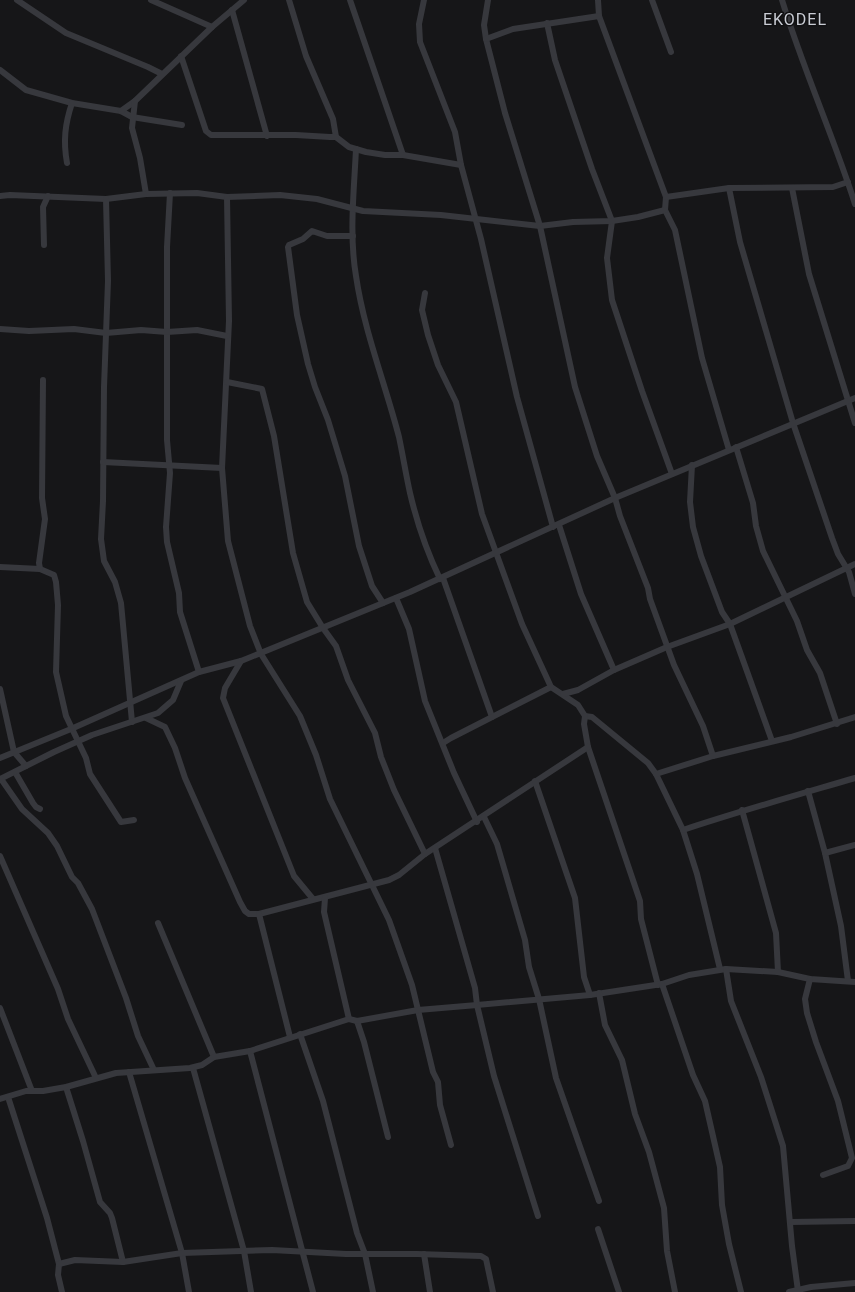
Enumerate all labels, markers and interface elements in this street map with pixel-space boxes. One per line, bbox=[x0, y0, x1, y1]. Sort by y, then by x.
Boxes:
district label: EKODEL bbox=[763, 10, 827, 29]

